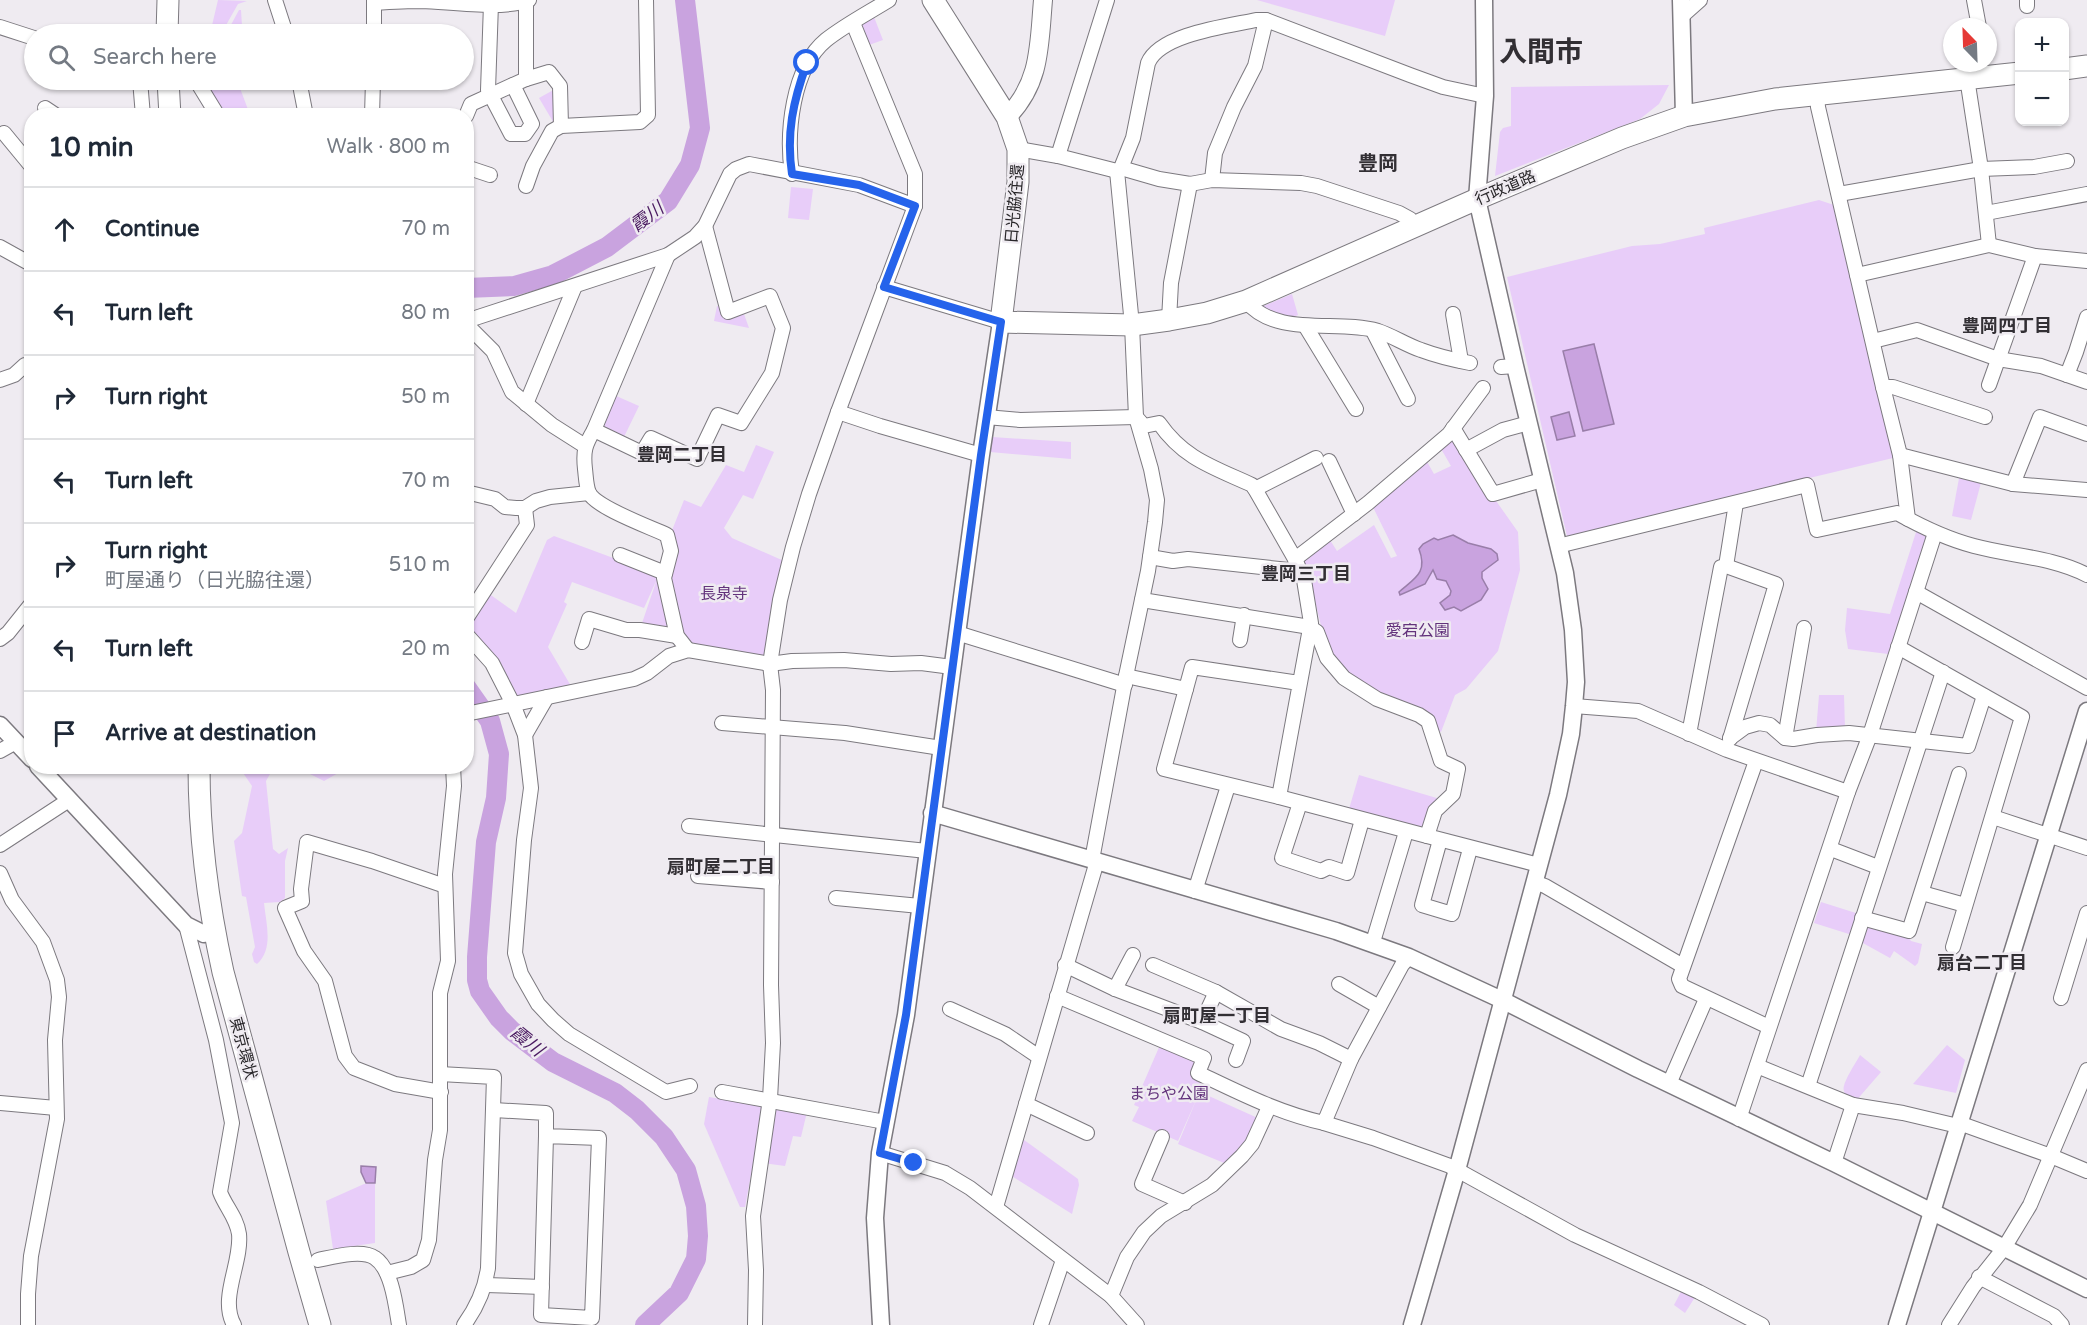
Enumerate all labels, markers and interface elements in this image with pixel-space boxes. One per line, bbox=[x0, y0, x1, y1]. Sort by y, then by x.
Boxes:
north arrow bbox=[1943, 18, 1997, 72]
map controls bbox=[2015, 18, 2069, 126]
button: + bbox=[2015, 18, 2069, 72]
search box bbox=[24, 24, 474, 90]
district label: 入間市 bbox=[1499, 35, 1583, 69]
icon: search bbox=[45, 41, 78, 74]
text: Search here bbox=[93, 44, 217, 70]
route start bbox=[793, 49, 819, 75]
button: − bbox=[2015, 72, 2069, 126]
text: 10 min bbox=[48, 132, 134, 163]
text: Walk · 800 m bbox=[327, 135, 450, 159]
district label: 豊岡 bbox=[1358, 152, 1398, 176]
street label: 日光脇往還 bbox=[1002, 163, 1028, 245]
street label: 行政道路 bbox=[1472, 166, 1539, 210]
water label: 霞川 bbox=[626, 196, 670, 237]
icon: ahead bbox=[48, 213, 81, 246]
text: Continue bbox=[105, 216, 200, 242]
text: 70 m bbox=[401, 217, 450, 241]
icon: left bbox=[48, 297, 81, 330]
text: Turn left bbox=[105, 300, 193, 326]
text: 80 m bbox=[401, 301, 450, 325]
district label: 豊岡四丁目 bbox=[1962, 315, 2052, 337]
icon: right bbox=[48, 381, 81, 414]
text: Turn right bbox=[105, 384, 207, 410]
text: 50 m bbox=[401, 385, 450, 409]
district label: 豊岡二丁目 bbox=[637, 444, 727, 466]
icon: left bbox=[48, 465, 81, 498]
text: Turn left bbox=[105, 468, 193, 494]
text: 70 m bbox=[401, 469, 450, 493]
text: Turn right bbox=[105, 538, 207, 564]
icon: right bbox=[48, 549, 81, 582]
text: 510 m bbox=[389, 553, 450, 577]
district label: 豊岡三丁目 bbox=[1261, 563, 1351, 585]
text: 町屋通り（日光脇往還） bbox=[105, 569, 325, 593]
park label: 長泉寺 bbox=[700, 584, 748, 604]
park label: 愛宕公園 bbox=[1386, 621, 1450, 641]
icon: left bbox=[48, 633, 81, 666]
text: Turn left bbox=[105, 636, 193, 662]
text: 20 m bbox=[401, 637, 450, 661]
icon: arrive bbox=[48, 717, 81, 750]
text: Arrive at destination bbox=[105, 720, 316, 746]
district label: 扇町屋二丁目 bbox=[667, 856, 775, 878]
district label: 扇台二丁目 bbox=[1937, 952, 2027, 974]
district label: 扇町屋一丁目 bbox=[1163, 1005, 1271, 1027]
street label: 東京環状 bbox=[225, 1015, 261, 1082]
water label: 霞川 bbox=[506, 1021, 549, 1062]
park label: まちや公園 bbox=[1129, 1084, 1209, 1104]
route end bbox=[900, 1149, 926, 1175]

